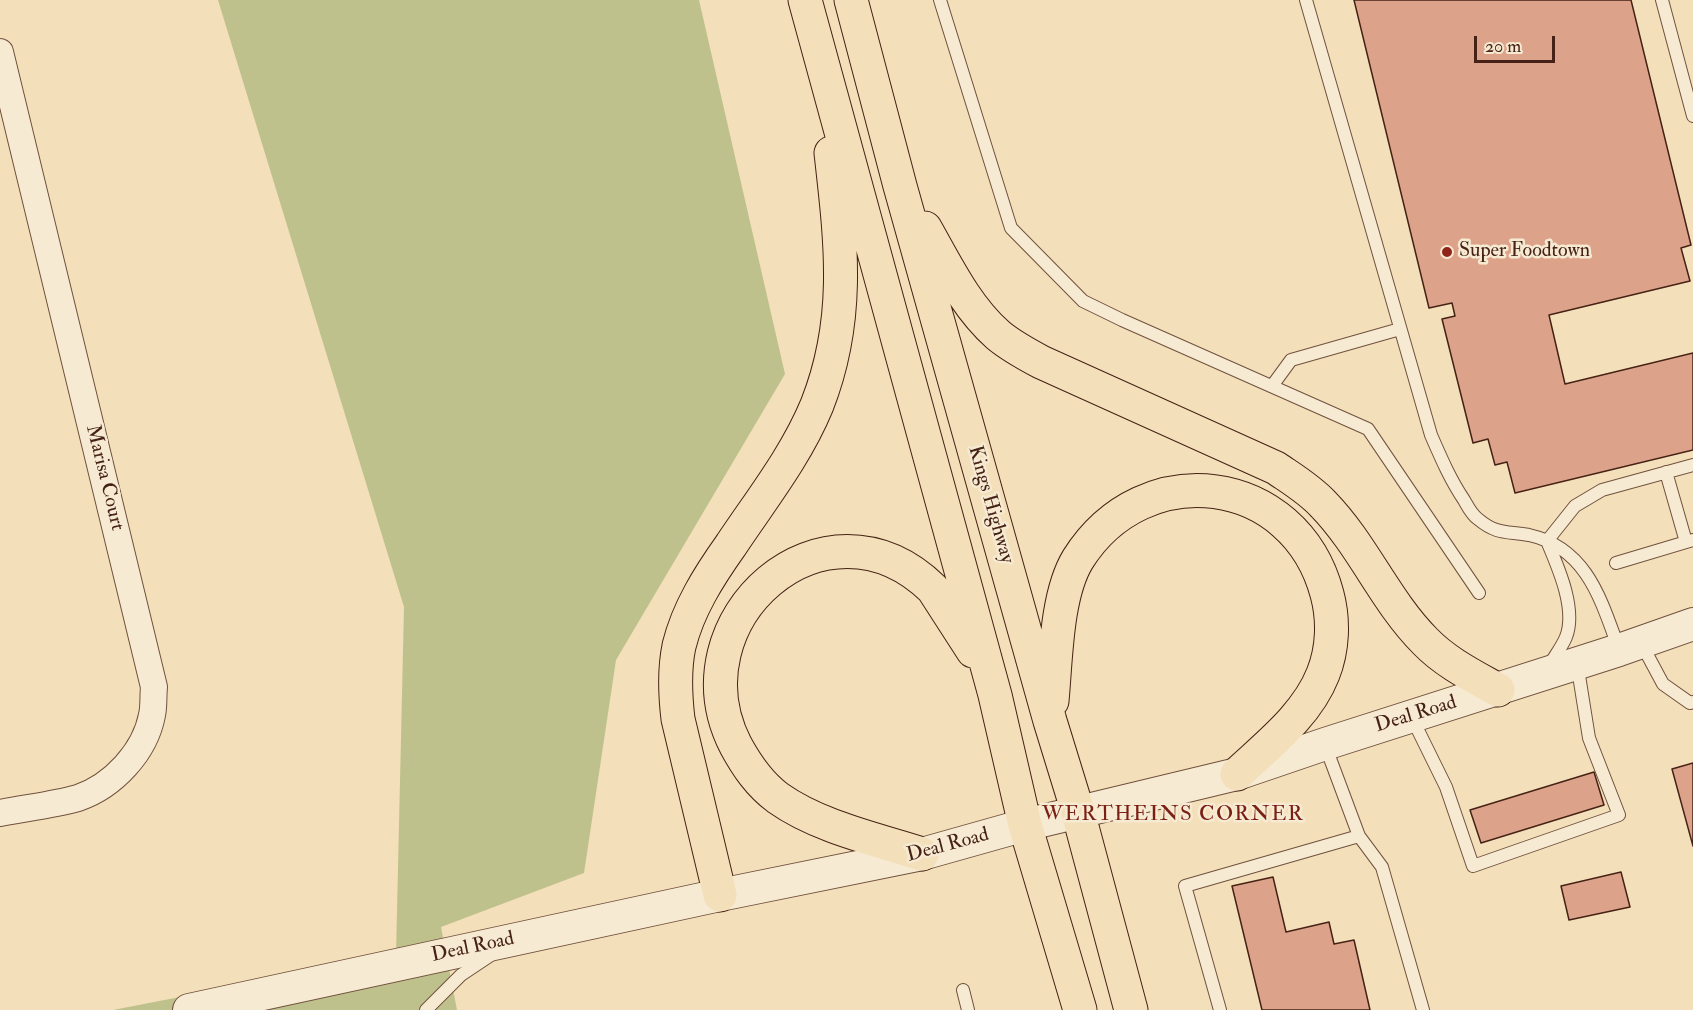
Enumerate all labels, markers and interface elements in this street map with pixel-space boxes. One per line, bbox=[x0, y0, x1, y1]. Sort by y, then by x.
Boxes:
scale bar bbox=[1477, 24, 1558, 62]
text: 20 m bbox=[1485, 35, 1521, 58]
place label: Super Foodtown bbox=[1459, 240, 1590, 264]
marker: Super Foodtown bbox=[1440, 245, 1454, 259]
street label: Marisa Court bbox=[79, 423, 129, 533]
street label: Kings Highway bbox=[962, 443, 1018, 567]
street label: Deal Road bbox=[1372, 691, 1460, 739]
district label: WERTHEINS CORNER bbox=[1042, 802, 1304, 828]
street label: Deal Road bbox=[904, 824, 992, 868]
street label: Deal Road bbox=[429, 928, 517, 968]

